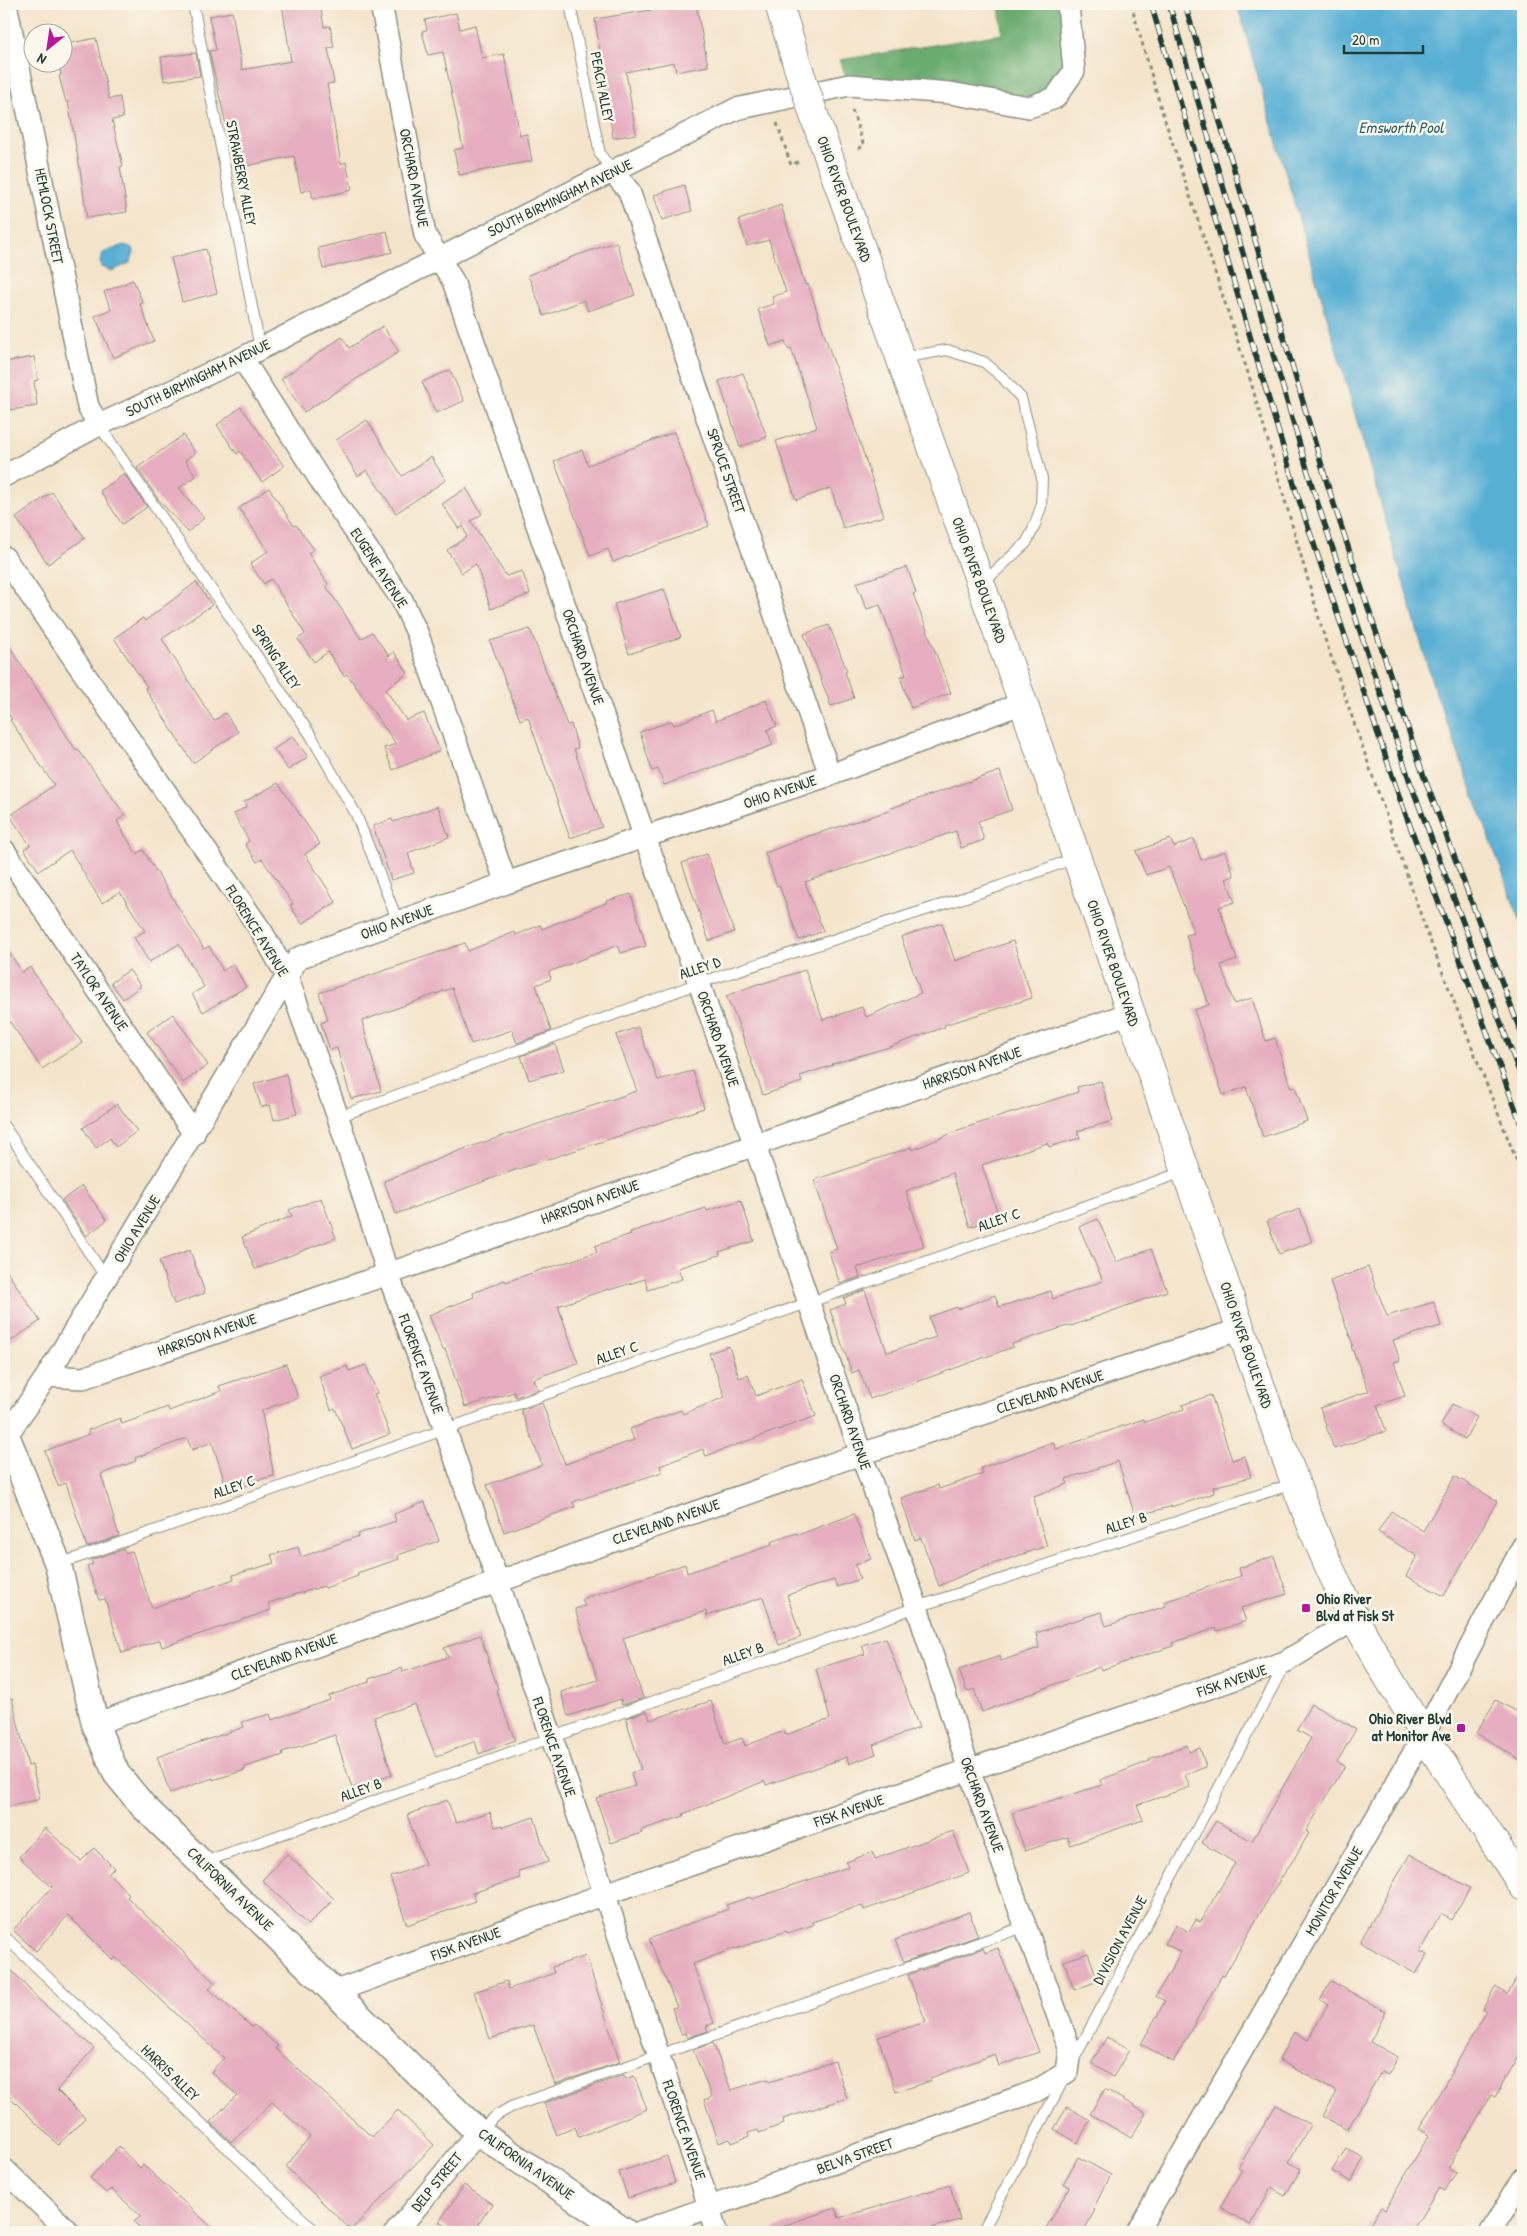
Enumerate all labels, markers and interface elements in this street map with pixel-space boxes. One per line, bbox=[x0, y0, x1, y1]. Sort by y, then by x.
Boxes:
north arrow bbox=[22, 22, 72, 72]
scale bar bbox=[1344, 22, 1423, 54]
text: 20 m bbox=[1352, 29, 1379, 50]
text: N bbox=[33, 49, 49, 70]
street label: PEACH ALLEY bbox=[585, 50, 620, 124]
water label: Emsworth Pool bbox=[1359, 116, 1444, 138]
street label: STRAWBERRY ALLEY bbox=[221, 118, 262, 228]
street label: ORCHARD AVENUE bbox=[395, 127, 434, 230]
street label: OHIO RIVER BOULEVARD bbox=[812, 133, 877, 265]
street label: SOUTH BIRMINGHAM AVENUE bbox=[484, 153, 636, 242]
street label: HEMLOCK STREET bbox=[30, 166, 69, 266]
street label: SOUTH BIRMINGHAM AVENUE bbox=[122, 333, 274, 422]
street label: SPRUCE STREET bbox=[702, 426, 751, 517]
street label: OHIO RIVER BOULEVARD bbox=[947, 514, 1012, 646]
street label: EUGENE AVENUE bbox=[346, 523, 413, 612]
street label: ORCHARD AVENUE bbox=[557, 606, 610, 708]
street label: SPRING ALLEY bbox=[247, 620, 306, 694]
street label: OHIO AVENUE bbox=[741, 769, 819, 814]
street label: FLORENCE AVENUE bbox=[220, 880, 294, 981]
street label: OHIO RIVER BOULEVARD bbox=[1082, 897, 1145, 1030]
street label: OHIO AVENUE bbox=[358, 899, 436, 944]
street label: TAYLOR AVENUE bbox=[65, 948, 134, 1035]
street label: ALLEY D bbox=[676, 950, 724, 984]
street label: ORCHARD AVENUE bbox=[692, 988, 745, 1090]
street label: HARRISON AVENUE bbox=[920, 1041, 1024, 1094]
street label: HARRISON AVENUE bbox=[538, 1174, 642, 1229]
street label: OHIO AVENUE bbox=[108, 1190, 165, 1267]
street label: ALLEY C bbox=[975, 1203, 1023, 1237]
street label: OHIO RIVER BOULEVARD bbox=[1215, 1279, 1278, 1412]
street label: HARRISON AVENUE bbox=[155, 1308, 259, 1361]
street label: FLORENCE AVENUE bbox=[393, 1310, 449, 1417]
street label: ALLEY C bbox=[593, 1336, 641, 1370]
street label: CLEVELAND AVENUE bbox=[993, 1364, 1107, 1419]
street label: ORCHARD AVENUE bbox=[824, 1371, 877, 1473]
street label: ALLEY C bbox=[210, 1470, 258, 1504]
street label: CLEVELAND AVENUE bbox=[609, 1493, 723, 1550]
street label: ALLEY B bbox=[1102, 1506, 1149, 1539]
place label: Ohio River Blvd at Fisk St bbox=[1316, 1588, 1395, 1626]
marker: Ohio River Blvd at Fisk St bbox=[1300, 1602, 1312, 1614]
street label: CLEVELAND AVENUE bbox=[228, 1627, 340, 1686]
street label: ALLEY B bbox=[719, 1636, 767, 1671]
street label: FISK AVENUE bbox=[1193, 1659, 1270, 1703]
street label: FLORENCE AVENUE bbox=[527, 1693, 582, 1800]
place label: Ohio River Blvd at Monitor Ave bbox=[1369, 1708, 1451, 1746]
marker: Ohio River Blvd at Monitor Ave bbox=[1455, 1722, 1467, 1734]
street label: ORCHARD AVENUE bbox=[955, 1754, 1010, 1856]
street label: ALLEY B bbox=[337, 1772, 385, 1807]
street label: FISK AVENUE bbox=[810, 1789, 887, 1833]
street label: CALIFORNIA AVENUE bbox=[182, 1842, 279, 1936]
street label: MONITOR AVENUE bbox=[1300, 1842, 1368, 1939]
street label: DIVISION AVENUE bbox=[1087, 1891, 1152, 1988]
street label: FISK AVENUE bbox=[427, 1921, 504, 1966]
street label: HARRIS ALLEY bbox=[137, 2040, 204, 2106]
street label: FLORENCE AVENUE bbox=[657, 2076, 712, 2183]
street label: CALIFORNIA AVENUE bbox=[474, 2123, 579, 2205]
street label: BELVA STREET bbox=[814, 2132, 897, 2179]
street label: DELP STREET bbox=[406, 2147, 468, 2216]

